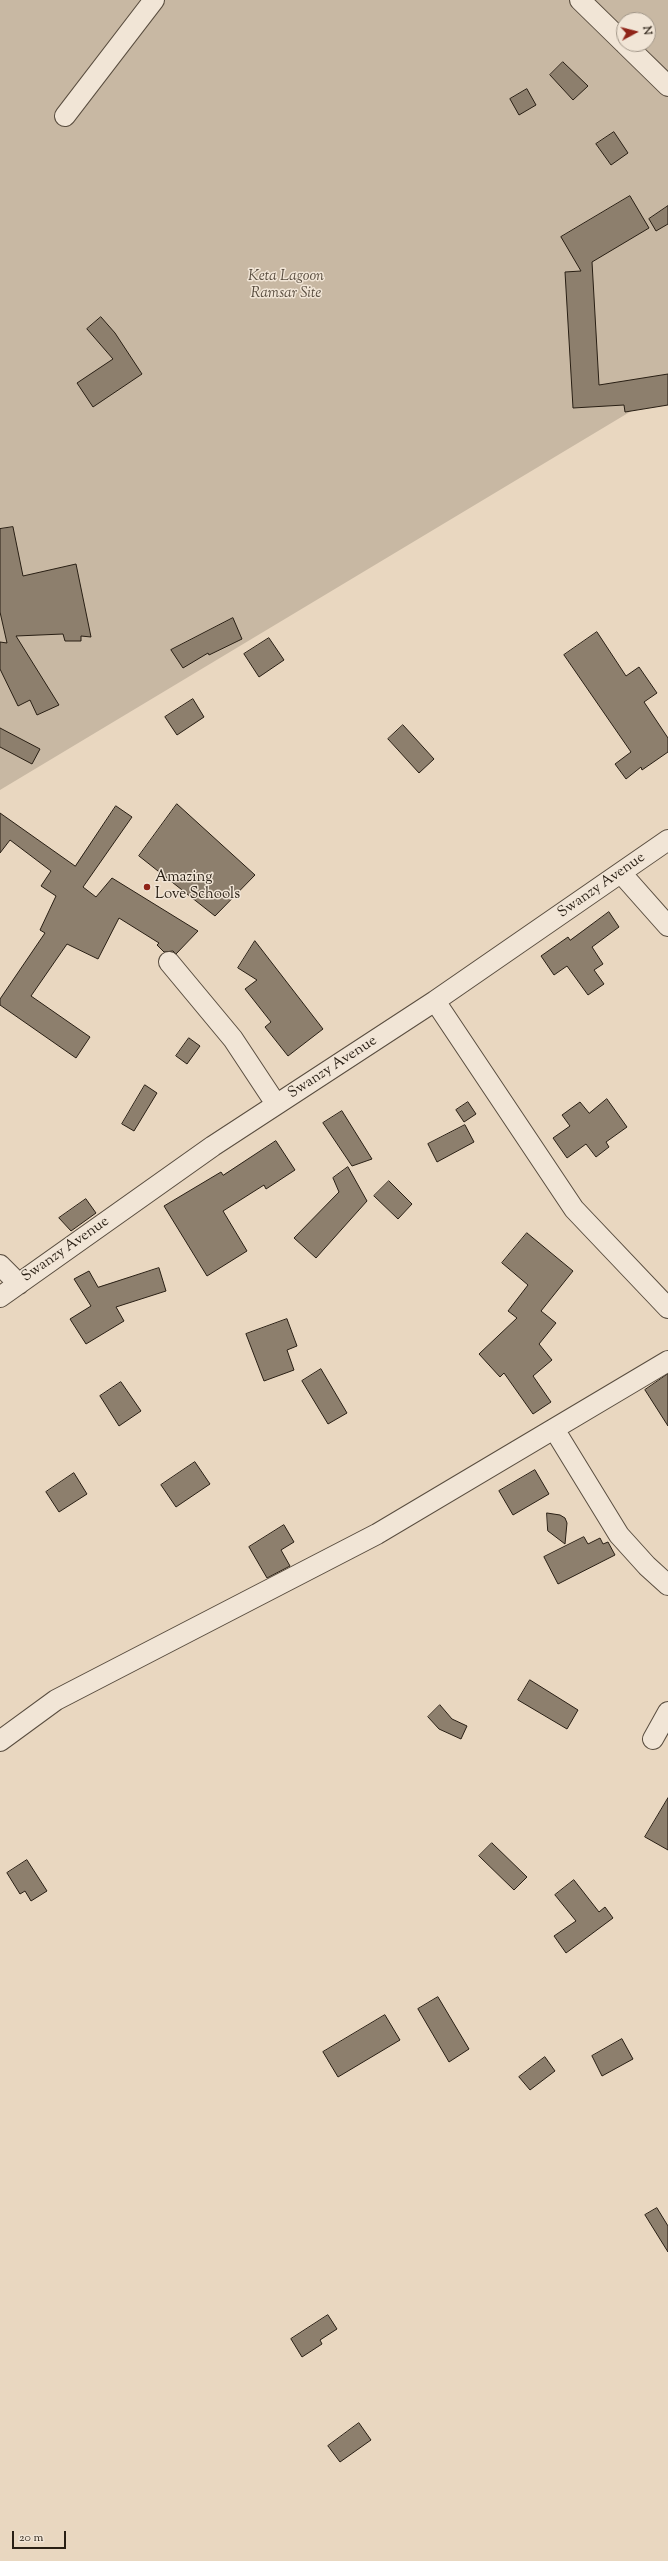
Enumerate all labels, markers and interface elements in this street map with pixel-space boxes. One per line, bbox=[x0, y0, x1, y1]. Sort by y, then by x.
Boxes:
north arrow bbox=[616, 12, 656, 52]
text: N bbox=[638, 25, 655, 36]
park label: Keta Lagoon Ramsar Site bbox=[248, 268, 324, 303]
street label: Swanzy Avenue bbox=[555, 849, 649, 923]
place label: Amazing Love Schools bbox=[155, 869, 240, 904]
marker: Amazing Love Schools bbox=[142, 882, 152, 892]
street label: Swanzy Avenue bbox=[285, 1033, 381, 1103]
street label: Swanzy Avenue bbox=[19, 1213, 113, 1287]
scale bar bbox=[14, 2523, 68, 2549]
text: 20 m bbox=[19, 2529, 43, 2547]

